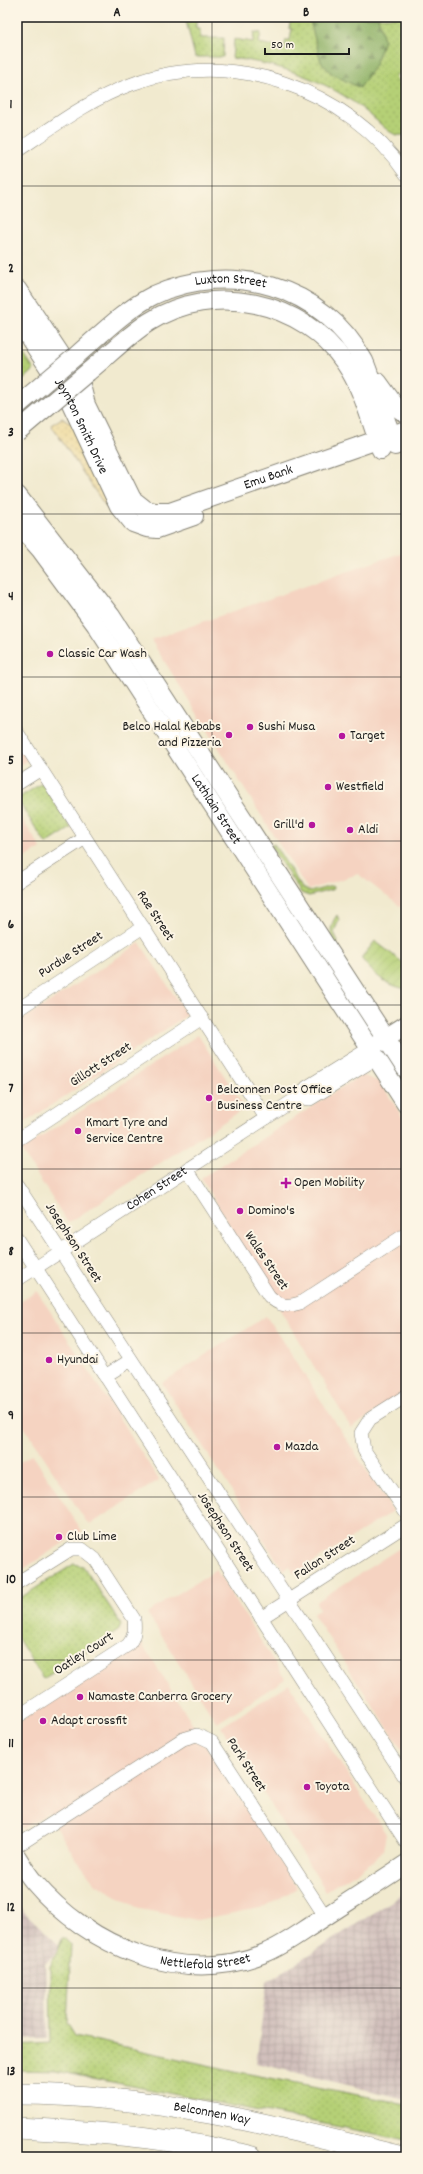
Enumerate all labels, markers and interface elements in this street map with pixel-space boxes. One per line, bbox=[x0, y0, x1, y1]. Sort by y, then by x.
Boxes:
text: A bbox=[113, 4, 121, 23]
text: B bbox=[303, 4, 309, 23]
scale bar bbox=[265, 30, 349, 56]
text: 50 m bbox=[271, 37, 294, 54]
text: 1 bbox=[10, 96, 13, 115]
text: 2 bbox=[8, 260, 14, 279]
street label: Luxton Street bbox=[193, 269, 269, 294]
street label: Joynton Smith Drive bbox=[48, 374, 113, 478]
text: 3 bbox=[8, 424, 14, 443]
street label: Emu Bank bbox=[241, 460, 296, 496]
text: 4 bbox=[8, 588, 14, 607]
place label: Classic Car Wash bbox=[58, 644, 147, 664]
marker: Classic Car Wash bbox=[45, 649, 55, 659]
place label: Belco Halal Kebabs and Pizzeria bbox=[122, 717, 221, 753]
place label: Sushi Musa bbox=[258, 717, 315, 737]
marker: Sushi Musa bbox=[245, 722, 255, 732]
place label: Target bbox=[350, 726, 385, 746]
marker: Belco Halal Kebabs and Pizzeria bbox=[224, 730, 234, 740]
marker: Target bbox=[337, 731, 347, 741]
text: 5 bbox=[8, 752, 14, 771]
street label: Lathlain Street bbox=[185, 771, 246, 849]
place label: Westfield bbox=[336, 777, 384, 797]
marker: Westfield bbox=[323, 782, 333, 792]
place label: Grill'd bbox=[273, 815, 304, 835]
marker: Grill'd bbox=[307, 820, 317, 830]
place label: Aldi bbox=[358, 820, 379, 840]
marker: Aldi bbox=[345, 825, 355, 835]
street label: Rae Street bbox=[131, 887, 179, 945]
text: 6 bbox=[8, 916, 15, 935]
street label: Purdue Street bbox=[35, 927, 107, 983]
street label: Gillott Street bbox=[66, 1038, 136, 1092]
text: 7 bbox=[9, 1080, 14, 1099]
place label: Belconnen Post Office Business Centre bbox=[217, 1080, 332, 1116]
marker: Belconnen Post Office Business Centre bbox=[204, 1093, 214, 1103]
place label: Kmart Tyre and Service Centre bbox=[86, 1113, 168, 1149]
marker: Kmart Tyre and Service Centre bbox=[73, 1126, 83, 1136]
street label: Cohen Street bbox=[122, 1162, 192, 1216]
place label: Open Mobility bbox=[294, 1173, 364, 1193]
marker: Open Mobility bbox=[281, 1178, 291, 1188]
street label: Josephson Street bbox=[40, 1199, 106, 1287]
place label: Domino's bbox=[248, 1201, 295, 1221]
marker: Domino's bbox=[235, 1206, 245, 1216]
street label: Wales Street bbox=[239, 1228, 293, 1294]
text: 8 bbox=[8, 1243, 14, 1262]
place label: Hyundai bbox=[57, 1350, 98, 1370]
marker: Hyundai bbox=[44, 1355, 54, 1365]
text: 9 bbox=[8, 1407, 14, 1426]
place label: Mazda bbox=[285, 1437, 319, 1457]
marker: Mazda bbox=[272, 1442, 282, 1452]
street label: Josephson Street bbox=[192, 1488, 258, 1576]
place label: Club Lime bbox=[67, 1527, 117, 1547]
street label: Fallon Street bbox=[290, 1531, 360, 1585]
marker: Club Lime bbox=[54, 1532, 64, 1542]
text: 10 bbox=[6, 1571, 16, 1590]
street label: Oatley Court bbox=[50, 1627, 118, 1681]
place label: Namaste Canberra Grocery bbox=[88, 1687, 232, 1707]
marker: Namaste Canberra Grocery bbox=[75, 1692, 85, 1702]
place label: Adapt crossfit bbox=[51, 1711, 127, 1731]
marker: Adapt crossfit bbox=[38, 1716, 48, 1726]
street label: Park Street bbox=[221, 1734, 271, 1796]
text: 11 bbox=[8, 1735, 14, 1754]
place label: Toyota bbox=[315, 1777, 350, 1797]
marker: Toyota bbox=[302, 1782, 312, 1792]
text: 12 bbox=[7, 1899, 16, 1918]
street label: Nettlefold Street bbox=[158, 1949, 253, 1975]
text: 13 bbox=[7, 2063, 16, 2082]
street label: Belconnen Way bbox=[172, 2097, 252, 2131]

